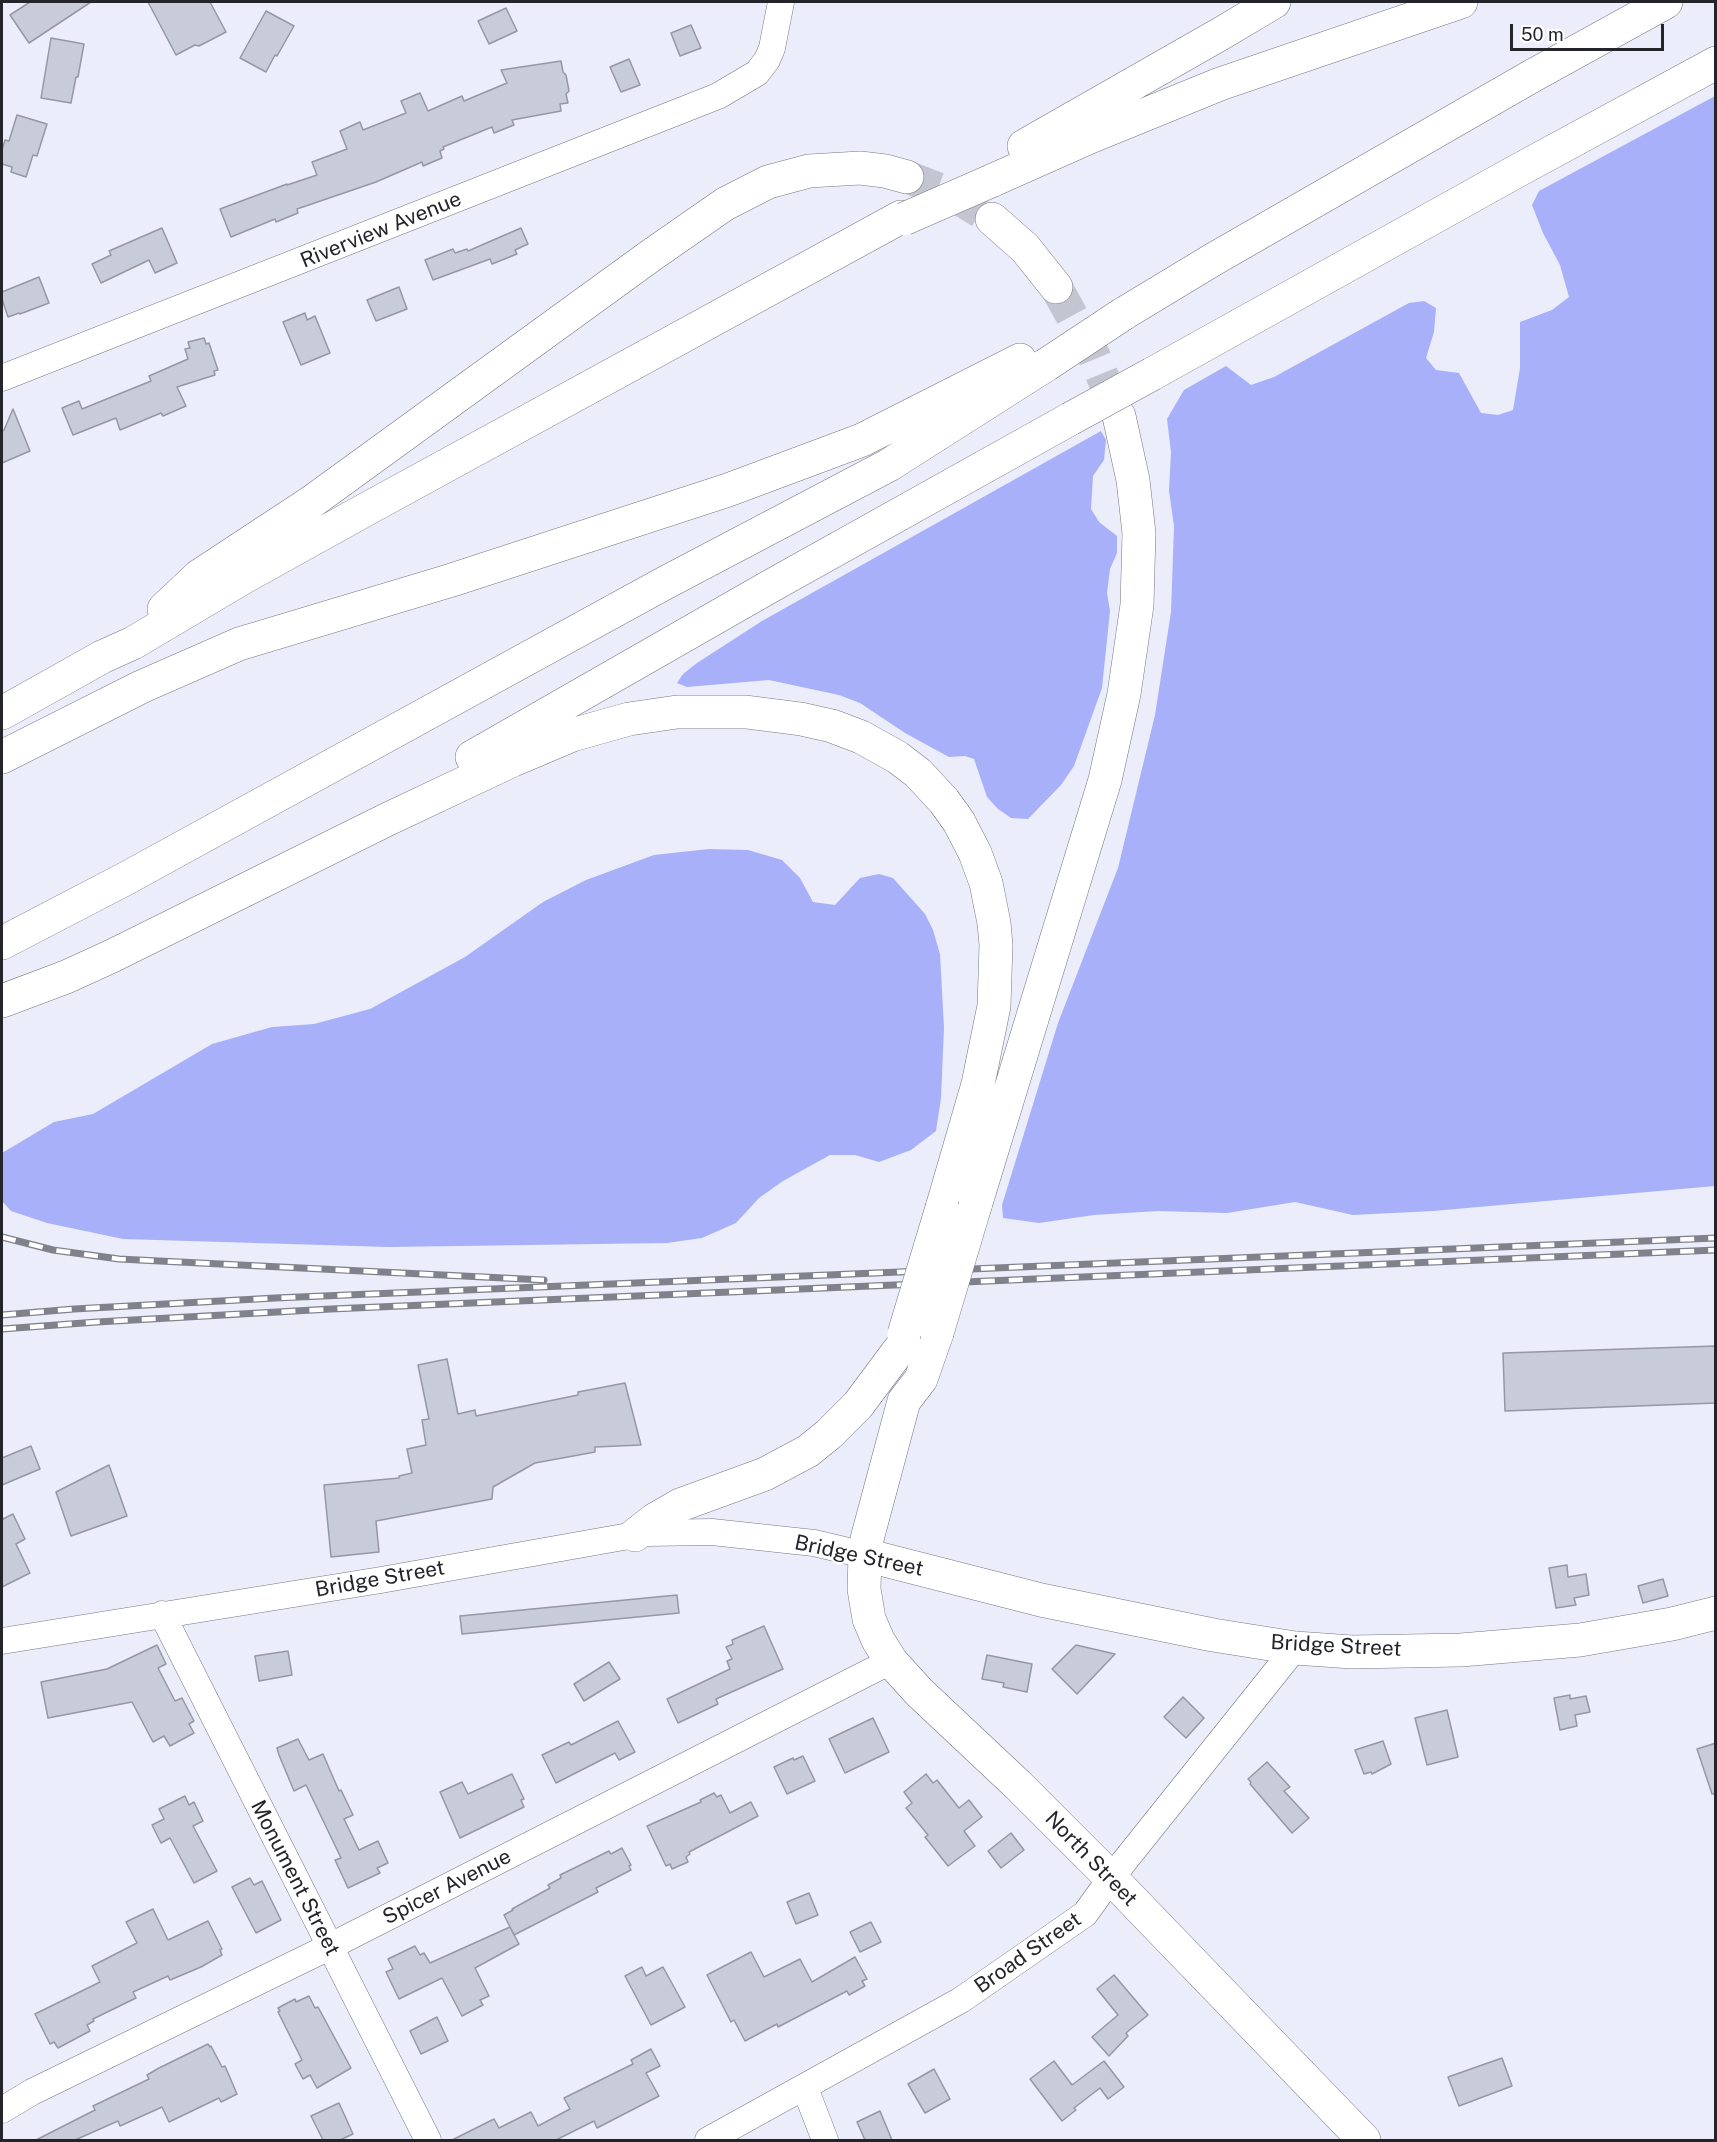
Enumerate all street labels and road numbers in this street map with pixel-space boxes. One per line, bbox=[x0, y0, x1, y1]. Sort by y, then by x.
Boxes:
street label: Riverview Avenue bbox=[297, 186, 465, 274]
street label: Bridge Street bbox=[792, 1530, 926, 1582]
street label: Bridge Street bbox=[313, 1555, 447, 1603]
street label: Bridge Street bbox=[1270, 1630, 1402, 1662]
street label: Monument Street bbox=[245, 1796, 345, 1960]
street label: North Street bbox=[1039, 1806, 1143, 1912]
street label: Spicer Avenue bbox=[379, 1844, 515, 1930]
street label: Broad Street bbox=[970, 1907, 1086, 1999]

